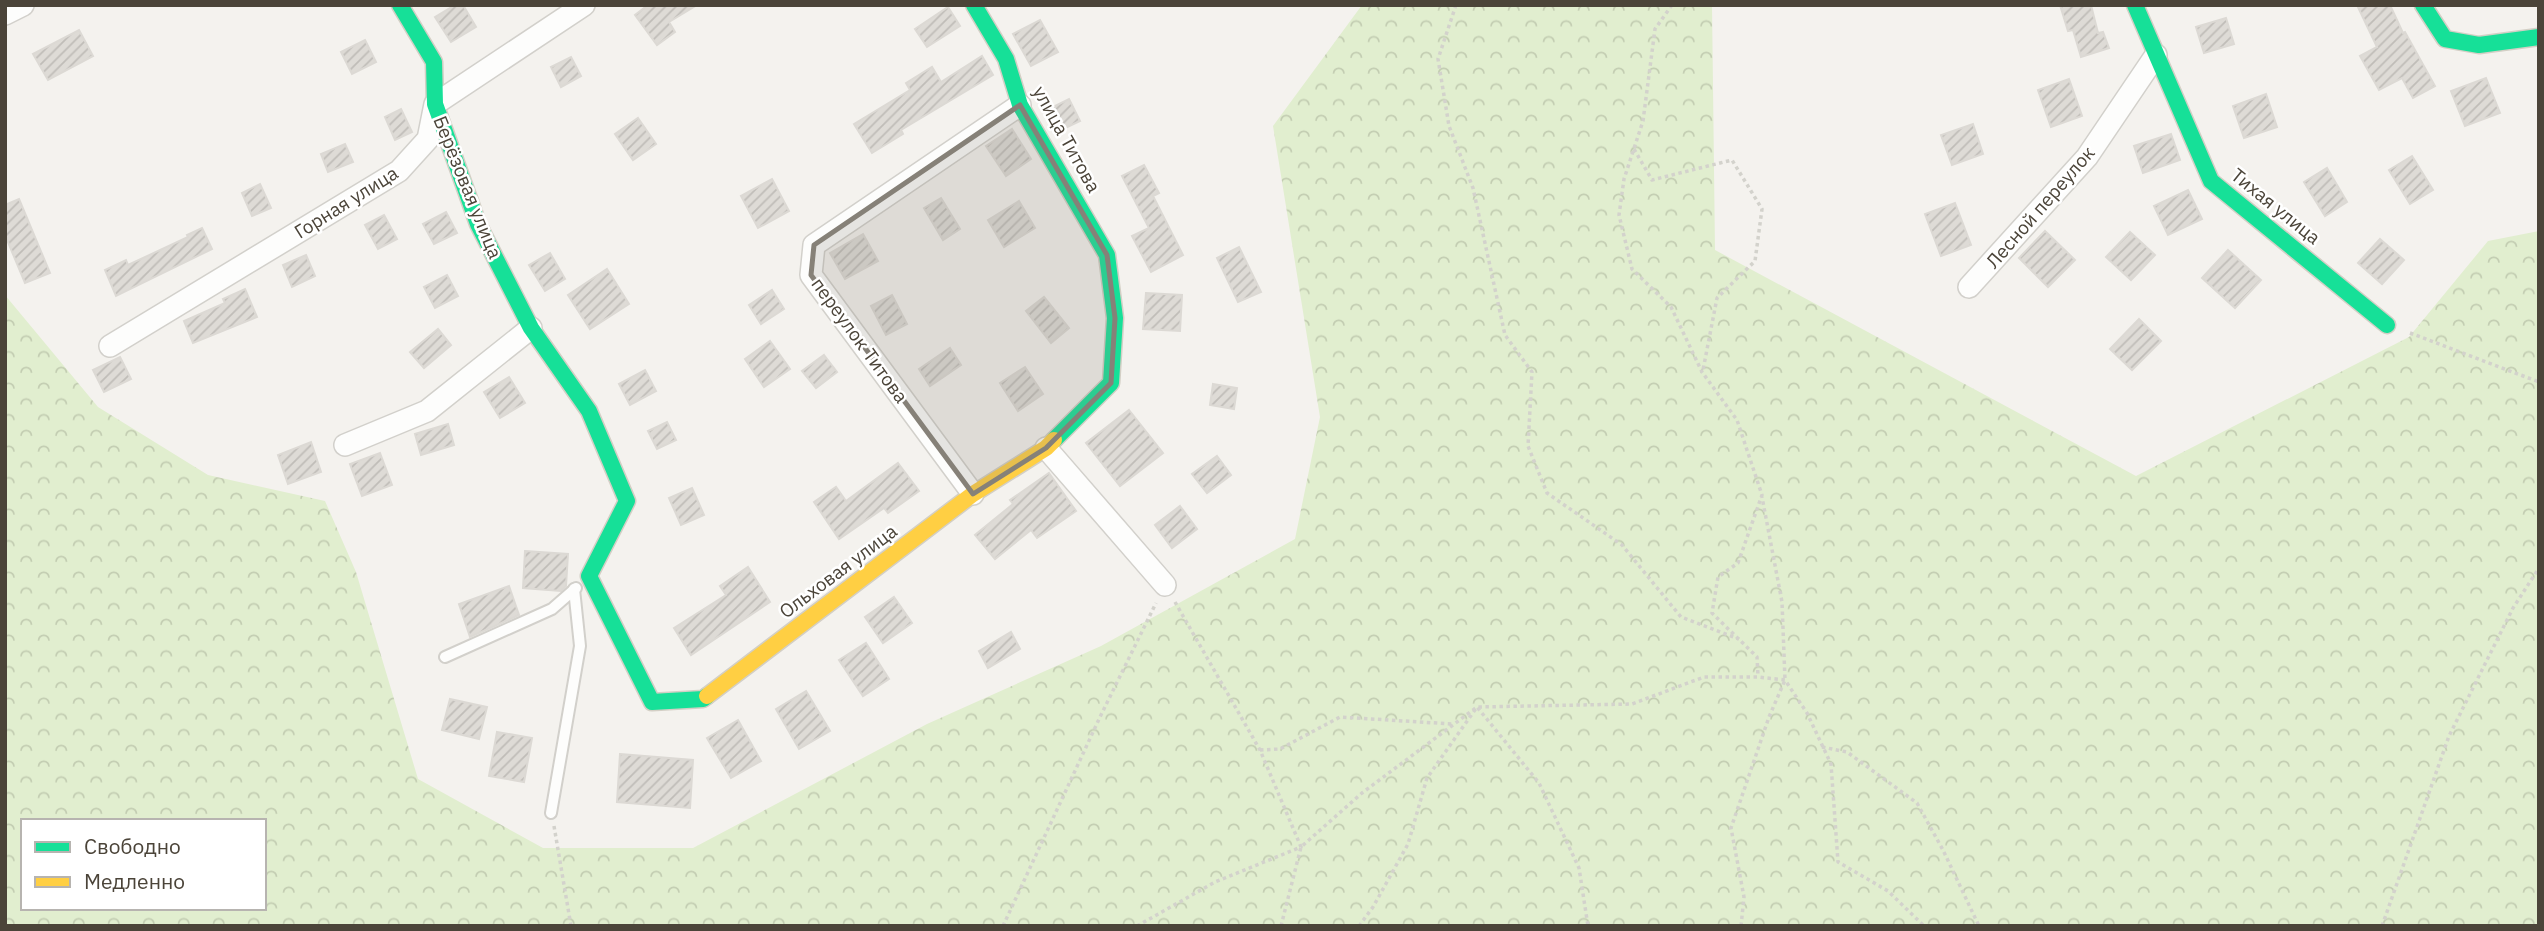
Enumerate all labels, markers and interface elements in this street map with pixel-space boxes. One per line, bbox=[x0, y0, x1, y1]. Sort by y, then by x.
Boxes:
street label: улица Титова bbox=[1028, 81, 1106, 197]
street label: Берёзовая улица bbox=[428, 112, 508, 262]
street label: Лесной переулок bbox=[1980, 141, 2100, 273]
street label: Горная улица bbox=[290, 161, 402, 243]
street label: Тихая улица bbox=[2226, 163, 2326, 249]
street label: переулок Титова bbox=[806, 273, 914, 407]
street label: Ольховая улица bbox=[774, 519, 902, 623]
legend bbox=[21, 819, 266, 910]
text: Свободно bbox=[84, 832, 181, 860]
text: Медленно bbox=[84, 867, 185, 895]

